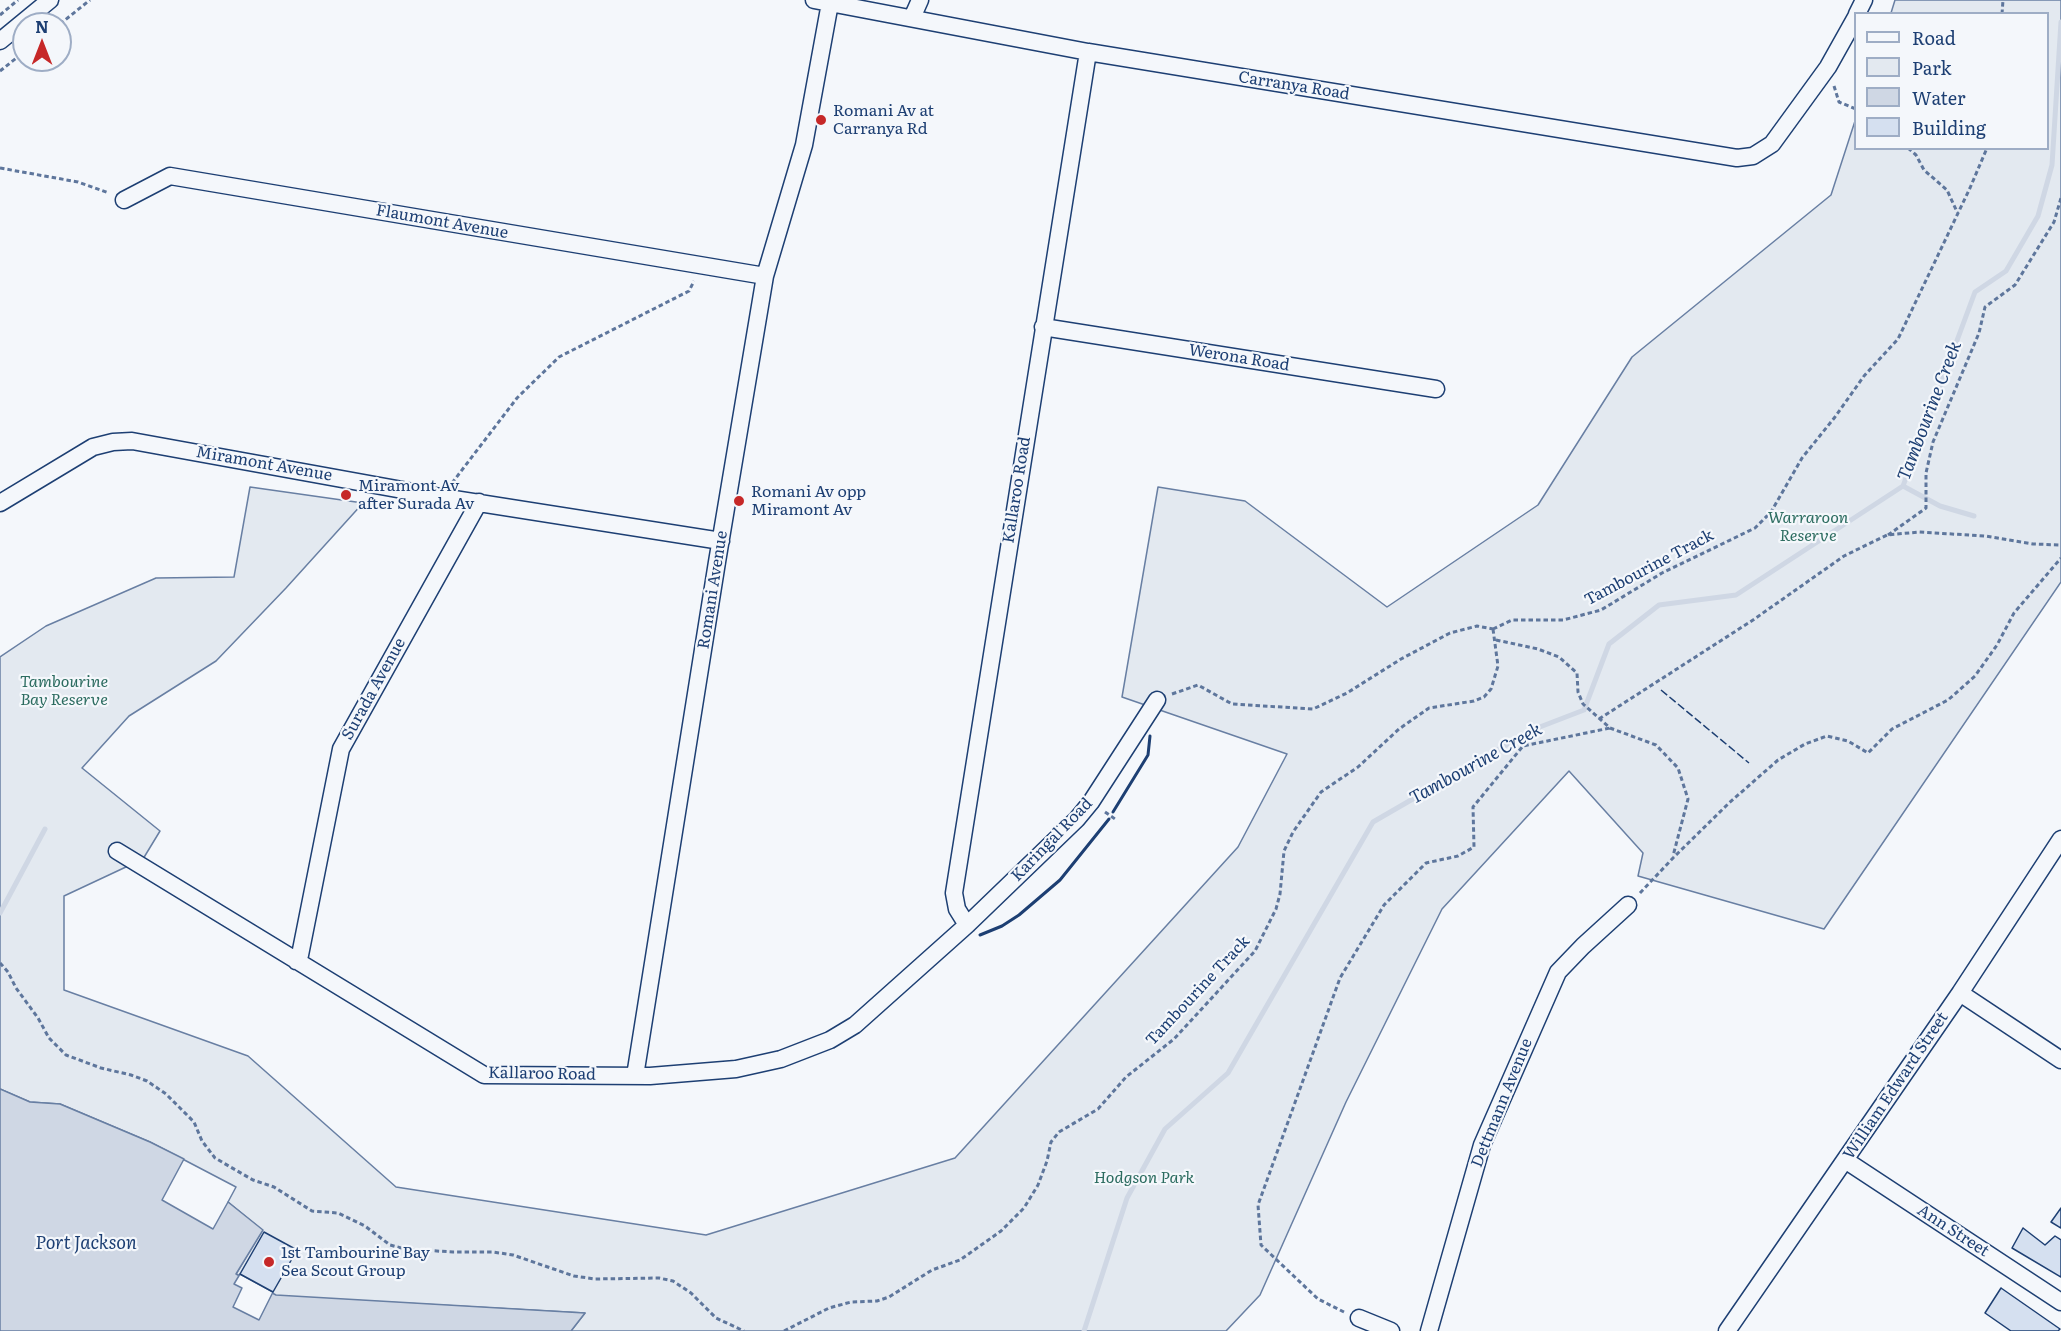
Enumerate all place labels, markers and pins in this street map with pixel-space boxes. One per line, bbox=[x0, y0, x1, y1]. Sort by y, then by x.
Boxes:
place label: Romani Av at Carranya Rd bbox=[833, 101, 934, 139]
marker: Romani Av at Carranya Rd bbox=[814, 113, 828, 127]
place label: Miramont Av after Surada Av bbox=[358, 476, 474, 514]
place label: Romani Av opp Miramont Av bbox=[751, 482, 866, 520]
marker: Miramont Av after Surada Av bbox=[339, 488, 353, 502]
marker: Romani Av opp Miramont Av bbox=[732, 494, 746, 508]
place label: 1st Tambourine Bay Sea Scout Group bbox=[281, 1243, 430, 1281]
marker: 1st Tambourine Bay Sea Scout Group bbox=[262, 1255, 276, 1269]

